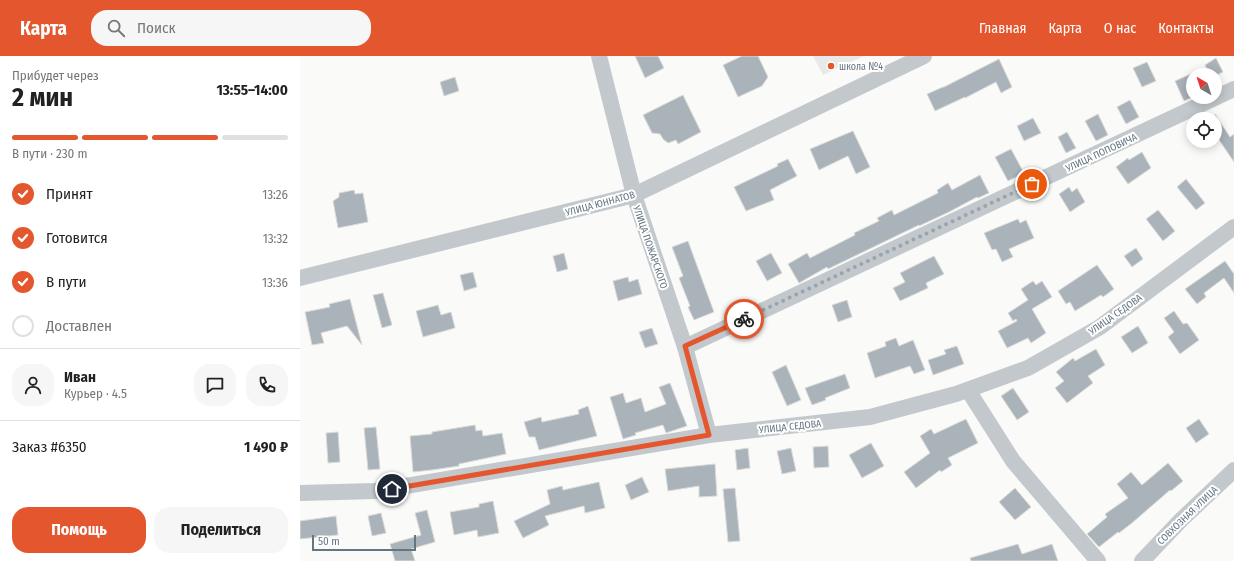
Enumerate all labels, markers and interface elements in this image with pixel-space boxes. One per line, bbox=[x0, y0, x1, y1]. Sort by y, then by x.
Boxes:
search box bbox=[91, 10, 371, 46]
text: Карта bbox=[20, 17, 67, 40]
icon: search bbox=[105, 17, 127, 39]
text: Поиск bbox=[137, 19, 175, 37]
text: Главная bbox=[979, 20, 1026, 37]
text: Карта bbox=[1048, 20, 1082, 37]
text: О нас bbox=[1104, 20, 1136, 37]
text: Контакты bbox=[1158, 20, 1214, 37]
marker: школа №4 bbox=[826, 61, 836, 71]
place label: школа №4 bbox=[839, 61, 883, 73]
text: Прибудет через bbox=[12, 68, 99, 83]
north arrow bbox=[1186, 68, 1222, 104]
map controls bbox=[1186, 68, 1222, 148]
text: 13:55–14:00 bbox=[216, 81, 288, 99]
text: 2 мин bbox=[12, 82, 73, 113]
button: locate bbox=[1186, 112, 1222, 148]
street label: УЛИЦА ПОПОВИЧА bbox=[1063, 131, 1140, 175]
text: В пути · 230 m bbox=[12, 146, 87, 161]
pin bbox=[1015, 167, 1049, 201]
icon: bag bbox=[1021, 173, 1043, 195]
icon: check bbox=[12, 183, 34, 205]
text: Принят bbox=[46, 185, 93, 203]
text: 13:26 bbox=[262, 187, 288, 202]
street label: УЛИЦА ЮННАТОВ bbox=[563, 189, 637, 219]
street label: УЛИЦА ПОЖАРСКОГО bbox=[630, 203, 670, 291]
icon: check bbox=[12, 227, 34, 249]
text: Готовится bbox=[46, 229, 108, 247]
text: 13:32 bbox=[263, 231, 288, 246]
icon: check bbox=[12, 271, 34, 293]
text: В пути bbox=[46, 273, 87, 291]
text: 13:36 bbox=[262, 275, 288, 290]
street label: УЛИЦА СЕДОВА bbox=[1086, 292, 1145, 338]
courier bbox=[724, 299, 764, 339]
icon: bike bbox=[733, 308, 755, 330]
text: Доставлен bbox=[46, 317, 112, 335]
button: person bbox=[12, 364, 54, 406]
button: chat bbox=[194, 364, 236, 406]
button: phone bbox=[246, 364, 288, 406]
text: Иван bbox=[64, 368, 96, 386]
text: Курьер · 4.5 bbox=[64, 386, 127, 401]
street label: УЛИЦА СЕДОВА bbox=[757, 418, 823, 436]
text: Заказ #6350 bbox=[12, 438, 87, 456]
text: 1 490 ₽ bbox=[244, 438, 288, 456]
pin bbox=[375, 472, 409, 506]
icon: home bbox=[381, 478, 403, 500]
street label: СОВХОЗНАЯ УЛИЦА bbox=[1155, 483, 1221, 548]
button: Помощь bbox=[12, 507, 146, 553]
button: Поделиться bbox=[154, 507, 288, 553]
scale bar bbox=[312, 533, 416, 552]
text: 50 m bbox=[318, 535, 340, 548]

